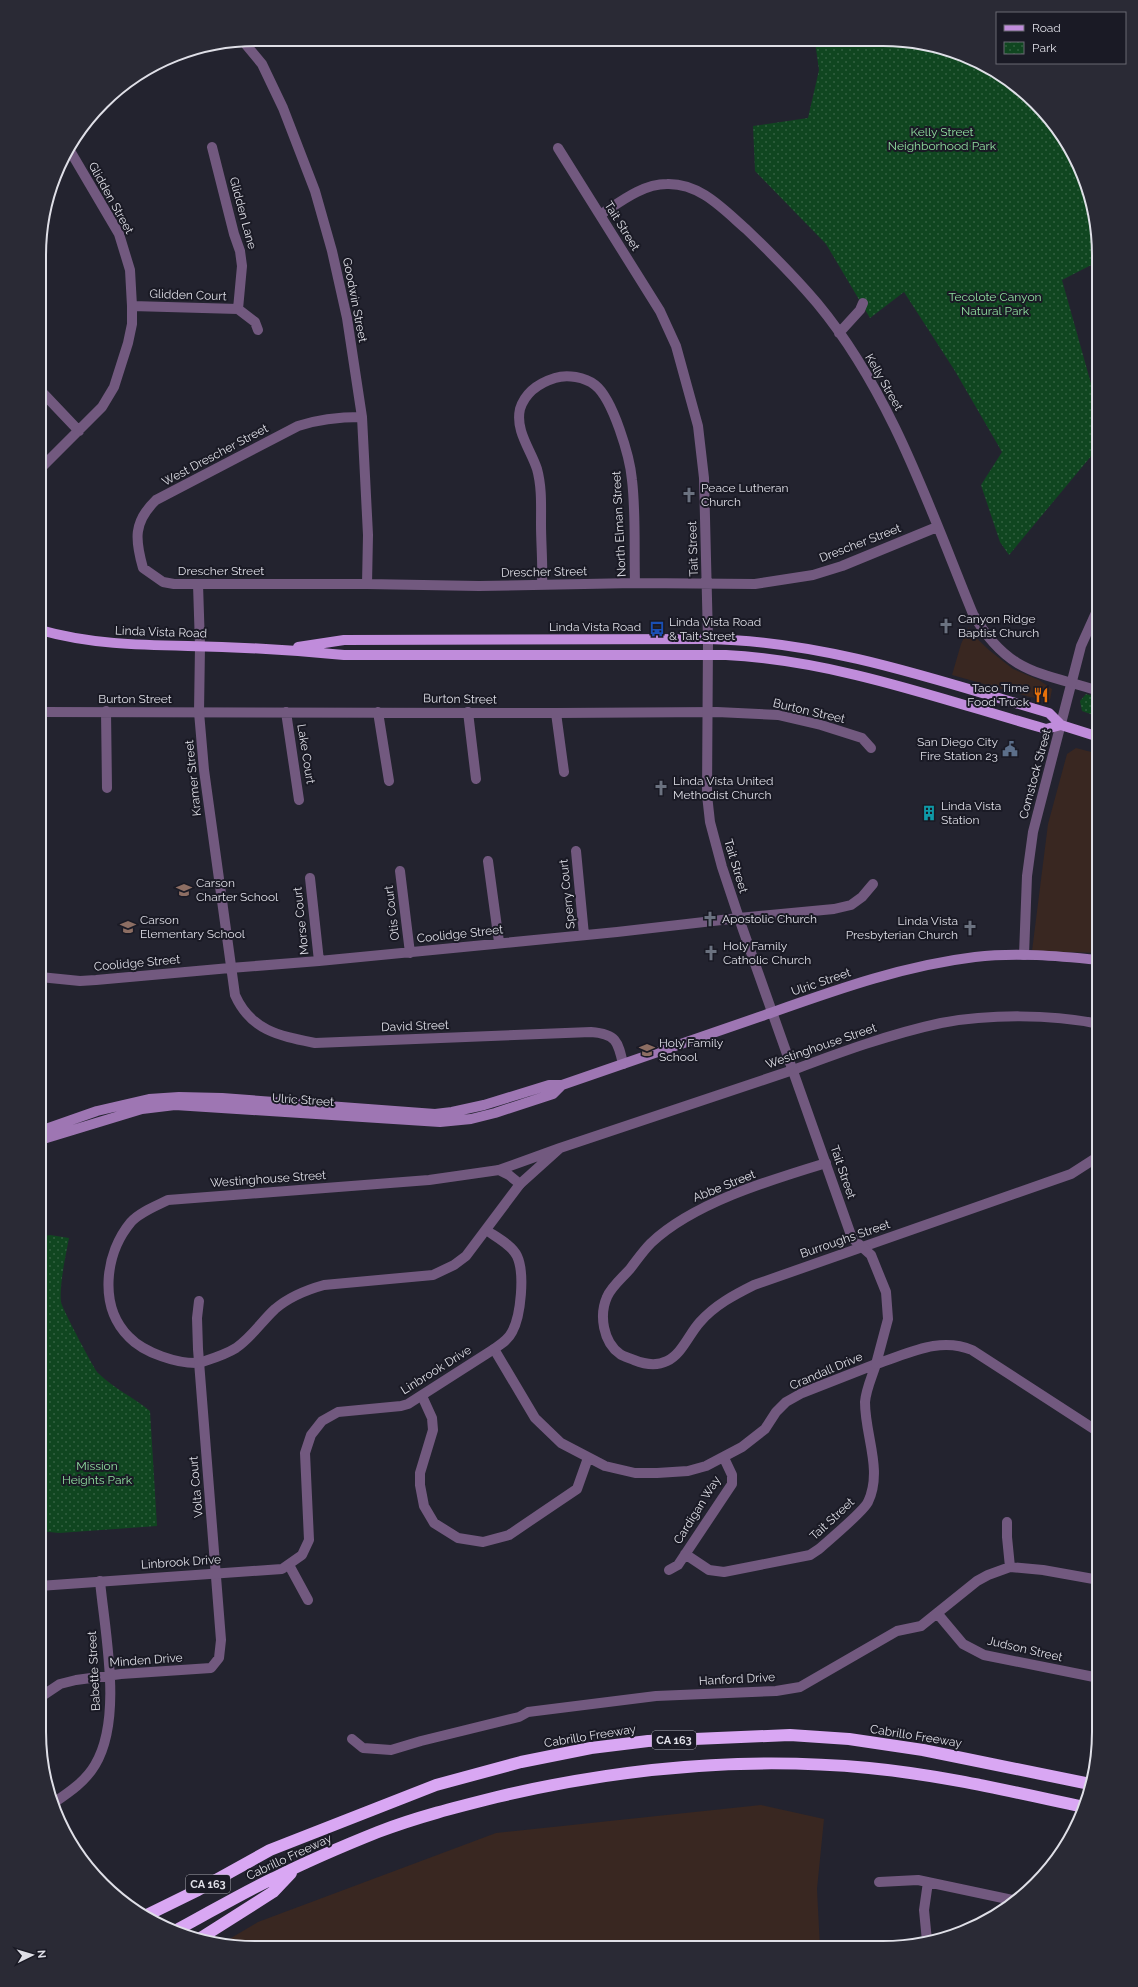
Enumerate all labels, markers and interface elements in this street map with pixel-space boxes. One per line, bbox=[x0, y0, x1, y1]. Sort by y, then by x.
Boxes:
legend bbox=[996, 12, 1126, 64]
text: Road bbox=[1032, 21, 1061, 35]
text: Park bbox=[1032, 41, 1057, 55]
park label: Kelly Street Neighborhood Park bbox=[888, 125, 997, 153]
street label: Glidden Street bbox=[86, 160, 136, 236]
street label: Glidden Lane bbox=[227, 175, 259, 251]
street label: Tait Street bbox=[601, 199, 643, 253]
street label: Goodwin Street bbox=[340, 256, 370, 344]
street label: Glidden Court bbox=[149, 287, 227, 303]
park label: Tecolote Canyon Natural Park bbox=[948, 290, 1042, 318]
street label: Kelly Street bbox=[862, 351, 906, 413]
street label: West Drescher Street bbox=[160, 421, 270, 489]
street label: North Elman Street bbox=[609, 471, 629, 577]
place label: Peace Lutheran Church bbox=[701, 481, 788, 509]
church icon: Peace Lutheran Church bbox=[680, 486, 698, 504]
street label: Tait Street bbox=[685, 521, 701, 577]
street label: Drescher Street bbox=[817, 521, 903, 565]
street label: Drescher Street bbox=[178, 564, 264, 578]
street label: Drescher Street bbox=[501, 564, 587, 580]
place label: Canyon Ridge Baptist Church bbox=[958, 612, 1039, 640]
place label: Linda Vista Road & Tait Street bbox=[669, 615, 761, 643]
church icon: Canyon Ridge Baptist Church bbox=[937, 617, 955, 635]
street label: Linda Vista Road bbox=[549, 620, 641, 634]
bus stop icon: Linda Vista Road & Tait Street bbox=[648, 620, 666, 638]
street label: Linda Vista Road bbox=[115, 623, 207, 641]
place label: Taco Time Food Truck bbox=[967, 681, 1030, 709]
restaurant icon: Taco Time Food Truck bbox=[1032, 686, 1050, 704]
street label: Burton Street bbox=[423, 691, 497, 707]
street label: Burton Street bbox=[98, 692, 172, 706]
street label: Burton Street bbox=[772, 696, 846, 726]
street label: Lake Court bbox=[294, 723, 318, 785]
street label: Comstock Street bbox=[1016, 727, 1054, 821]
place label: San Diego City Fire Station 23 bbox=[917, 735, 998, 763]
street label: Kramer Street bbox=[182, 739, 204, 817]
public building icon: San Diego City Fire Station 23 bbox=[1001, 740, 1019, 758]
place label: Linda Vista United Methodist Church bbox=[673, 774, 773, 802]
church icon: Linda Vista United Methodist Church bbox=[652, 779, 670, 797]
place label: Linda Vista Station bbox=[941, 799, 1001, 827]
building icon: Linda Vista Station bbox=[920, 804, 938, 822]
street label: Tait Street bbox=[721, 837, 751, 895]
street label: Sperry Court bbox=[556, 858, 578, 930]
place label: Carson Charter School bbox=[196, 876, 279, 904]
school or university icon: Carson Charter School bbox=[175, 881, 193, 899]
street label: Otis Court bbox=[382, 885, 402, 941]
street label: Morse Court bbox=[290, 886, 312, 956]
church icon: Apostolic Church bbox=[701, 910, 719, 928]
place label: Apostolic Church bbox=[722, 912, 817, 926]
place label: Carson Elementary School bbox=[140, 913, 246, 941]
place label: Linda Vista Presbyterian Church bbox=[846, 914, 958, 942]
school or university icon: Carson Elementary School bbox=[119, 918, 137, 936]
church icon: Linda Vista Presbyterian Church bbox=[961, 919, 979, 937]
street label: Coolidge Street bbox=[416, 923, 504, 945]
place label: Holy Family Catholic Church bbox=[723, 939, 811, 967]
church icon: Holy Family Catholic Church bbox=[702, 944, 720, 962]
street label: Coolidge Street bbox=[93, 952, 181, 974]
street label: Ulric Street bbox=[789, 965, 853, 999]
street label: David Street bbox=[381, 1018, 449, 1034]
street label: Westinghouse Street bbox=[764, 1020, 878, 1072]
place label: Holy Family School bbox=[659, 1036, 724, 1064]
school or university icon: Holy Family School bbox=[638, 1041, 656, 1059]
street label: Ulric Street bbox=[272, 1091, 334, 1109]
street label: Tait Street bbox=[827, 1143, 859, 1201]
street label: Abbe Street bbox=[691, 1167, 757, 1205]
street label: Westinghouse Street bbox=[210, 1168, 326, 1190]
street label: Burroughs Street bbox=[798, 1217, 892, 1261]
street label: Linbrook Drive bbox=[398, 1343, 474, 1397]
street label: Crandall Drive bbox=[787, 1349, 865, 1393]
street label: Volta Court bbox=[186, 1455, 206, 1519]
park label: Mission Heights Park bbox=[62, 1459, 133, 1487]
street label: Cardigan Way bbox=[671, 1473, 724, 1546]
street label: Tait Street bbox=[807, 1495, 857, 1543]
street label: Linbrook Drive bbox=[140, 1552, 222, 1572]
street label: Babette Street bbox=[85, 1631, 103, 1711]
street label: Judson Street bbox=[986, 1634, 1064, 1664]
street label: Minden Drive bbox=[109, 1650, 183, 1670]
street label: Hanford Drive bbox=[698, 1670, 776, 1688]
street label: Cabrillo Freeway bbox=[543, 1722, 637, 1750]
street label: Cabrillo Freeway bbox=[869, 1722, 963, 1750]
road number: CA 163 bbox=[652, 1731, 696, 1749]
street label: Cabrillo Freeway bbox=[244, 1831, 334, 1883]
road number: CA 163 bbox=[186, 1875, 230, 1893]
north arrow bbox=[12, 1935, 52, 1975]
text: N bbox=[35, 1949, 48, 1959]

